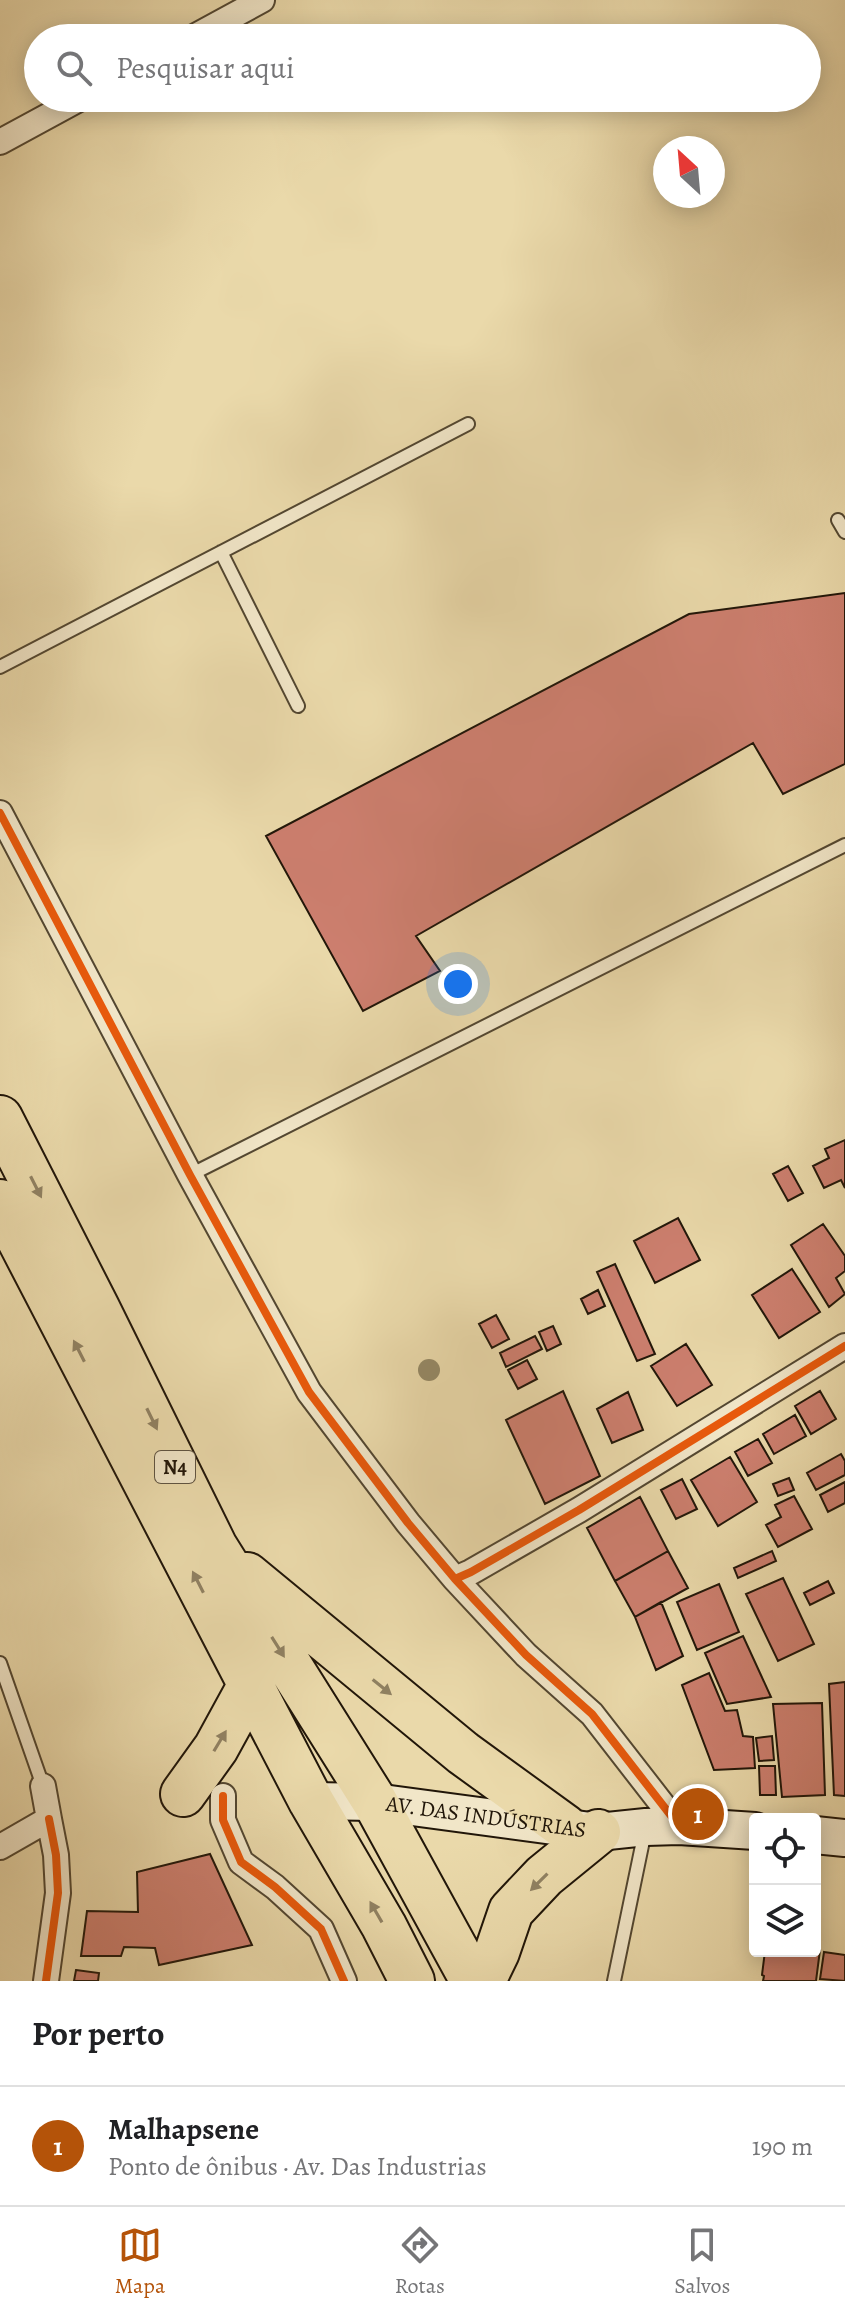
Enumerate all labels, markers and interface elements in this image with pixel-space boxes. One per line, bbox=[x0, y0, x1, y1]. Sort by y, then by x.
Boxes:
search box bbox=[24, 24, 821, 112]
icon: search bbox=[52, 46, 96, 90]
text: Pesquisar aqui bbox=[116, 48, 294, 88]
north arrow bbox=[653, 136, 725, 208]
your location bbox=[438, 964, 478, 1004]
one-way arrow bbox=[29, 1175, 42, 1198]
one-way arrow bbox=[72, 1340, 85, 1363]
one-way arrow bbox=[145, 1408, 159, 1431]
road number: N4 bbox=[155, 1451, 195, 1483]
one-way arrow bbox=[192, 1571, 205, 1594]
one-way arrow bbox=[270, 1636, 284, 1658]
one-way arrow bbox=[372, 1678, 392, 1695]
one-way arrow bbox=[212, 1730, 226, 1752]
pin: 1 bbox=[672, 1784, 724, 1844]
street label: AV. DAS INDÚSTRIAS bbox=[383, 1788, 588, 1845]
map controls bbox=[749, 1813, 821, 1957]
button: locate bbox=[749, 1813, 821, 1885]
one-way arrow bbox=[530, 1872, 549, 1891]
button: layers bbox=[749, 1885, 821, 1957]
one-way arrow bbox=[369, 1901, 383, 1923]
text: Por perto bbox=[32, 2010, 165, 2057]
text: Malhapsene bbox=[108, 2109, 259, 2149]
text: 1 bbox=[53, 2129, 63, 2164]
text: 190 m bbox=[752, 2129, 813, 2164]
text: Ponto de ônibus · Av. Das Industrias bbox=[108, 2149, 487, 2184]
tab: Mapa bbox=[115, 2223, 165, 2301]
tab: Rotas bbox=[395, 2223, 445, 2301]
tab: Salvos bbox=[674, 2223, 730, 2301]

